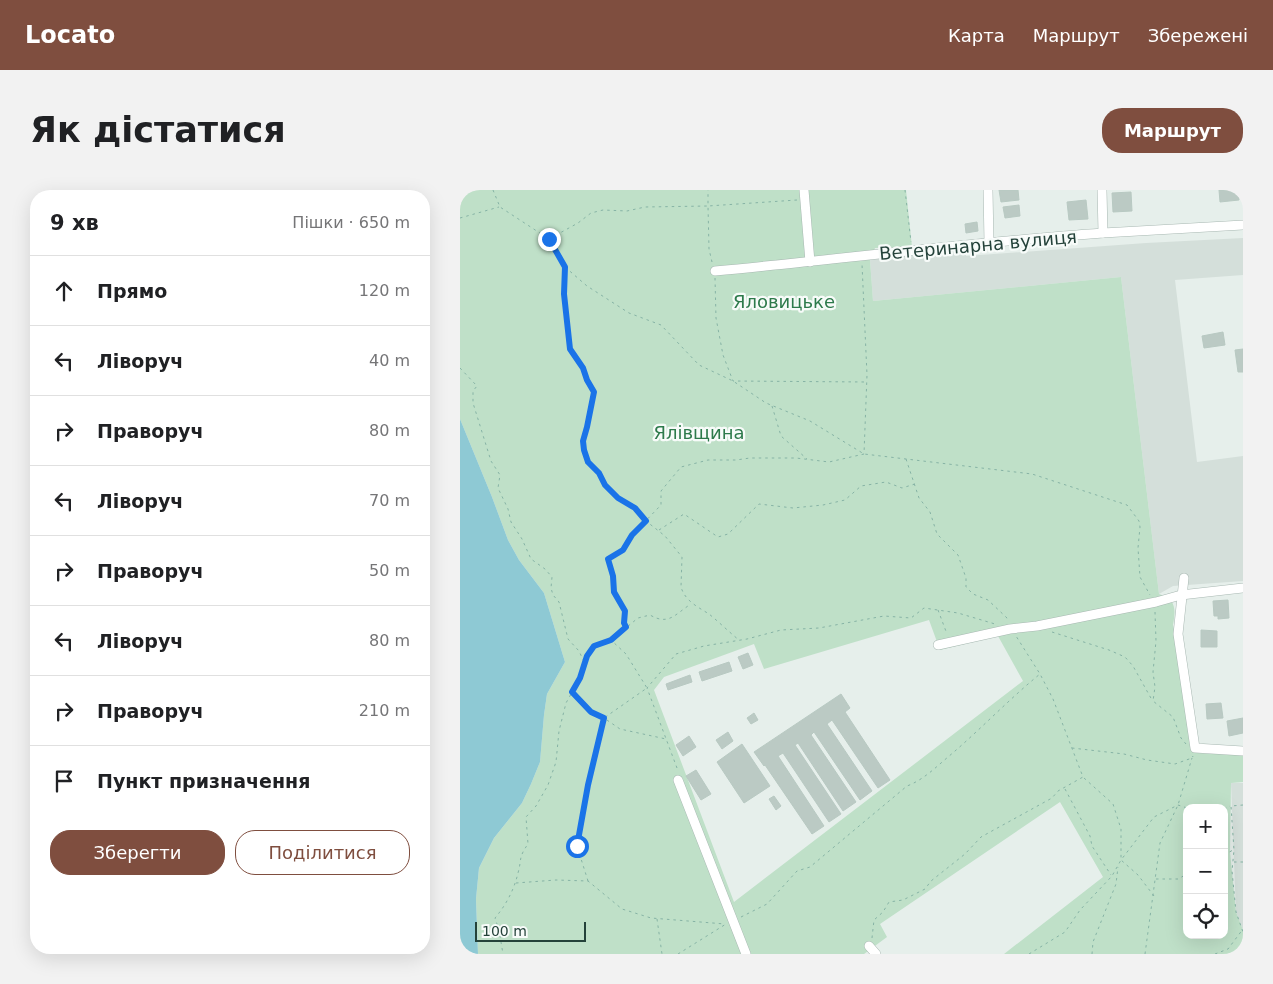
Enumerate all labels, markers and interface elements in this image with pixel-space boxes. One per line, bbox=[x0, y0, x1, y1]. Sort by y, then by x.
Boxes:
text: Locato bbox=[25, 21, 115, 49]
text: Карта bbox=[948, 25, 1005, 46]
text: Маршрут bbox=[1033, 25, 1120, 46]
text: Збережені bbox=[1148, 25, 1248, 46]
button: Маршрут bbox=[1102, 108, 1243, 153]
text: Як дістатися bbox=[30, 110, 286, 150]
text: 9 хв bbox=[50, 211, 99, 235]
text: Пішки · 650 m bbox=[292, 213, 410, 232]
street label: Ветеринарна вулиця bbox=[878, 226, 1078, 264]
route end bbox=[538, 228, 561, 251]
icon: ahead bbox=[50, 277, 78, 305]
text: Прямо bbox=[97, 280, 167, 302]
text: 120 m bbox=[359, 281, 410, 300]
park label: Яловицьке bbox=[733, 291, 835, 312]
icon: left bbox=[50, 347, 78, 375]
text: Ліворуч bbox=[97, 350, 183, 372]
text: 40 m bbox=[369, 351, 410, 370]
icon: right bbox=[50, 417, 78, 445]
text: Праворуч bbox=[97, 420, 203, 442]
text: 80 m bbox=[369, 421, 410, 440]
park label: Ялівщина bbox=[653, 422, 745, 443]
icon: left bbox=[50, 487, 78, 515]
text: Ліворуч bbox=[97, 490, 183, 512]
text: 70 m bbox=[369, 491, 410, 510]
icon: right bbox=[50, 557, 78, 585]
text: Праворуч bbox=[97, 560, 203, 582]
text: 50 m bbox=[369, 561, 410, 580]
icon: left bbox=[50, 627, 78, 655]
text: Ліворуч bbox=[97, 630, 183, 652]
text: 80 m bbox=[369, 631, 410, 650]
icon: right bbox=[50, 697, 78, 725]
text: Праворуч bbox=[97, 700, 203, 722]
text: 210 m bbox=[359, 701, 410, 720]
icon: arrive bbox=[50, 767, 78, 795]
text: Пункт призначення bbox=[97, 770, 310, 792]
map controls bbox=[1183, 804, 1228, 939]
button: + bbox=[1183, 804, 1228, 849]
button: Зберегти bbox=[50, 830, 225, 875]
button: Поділитися bbox=[235, 830, 410, 875]
route start bbox=[566, 835, 589, 858]
button: − bbox=[1183, 849, 1228, 894]
button: locate bbox=[1183, 894, 1228, 939]
scale bar bbox=[475, 919, 586, 942]
text: 100 m bbox=[482, 923, 527, 939]

